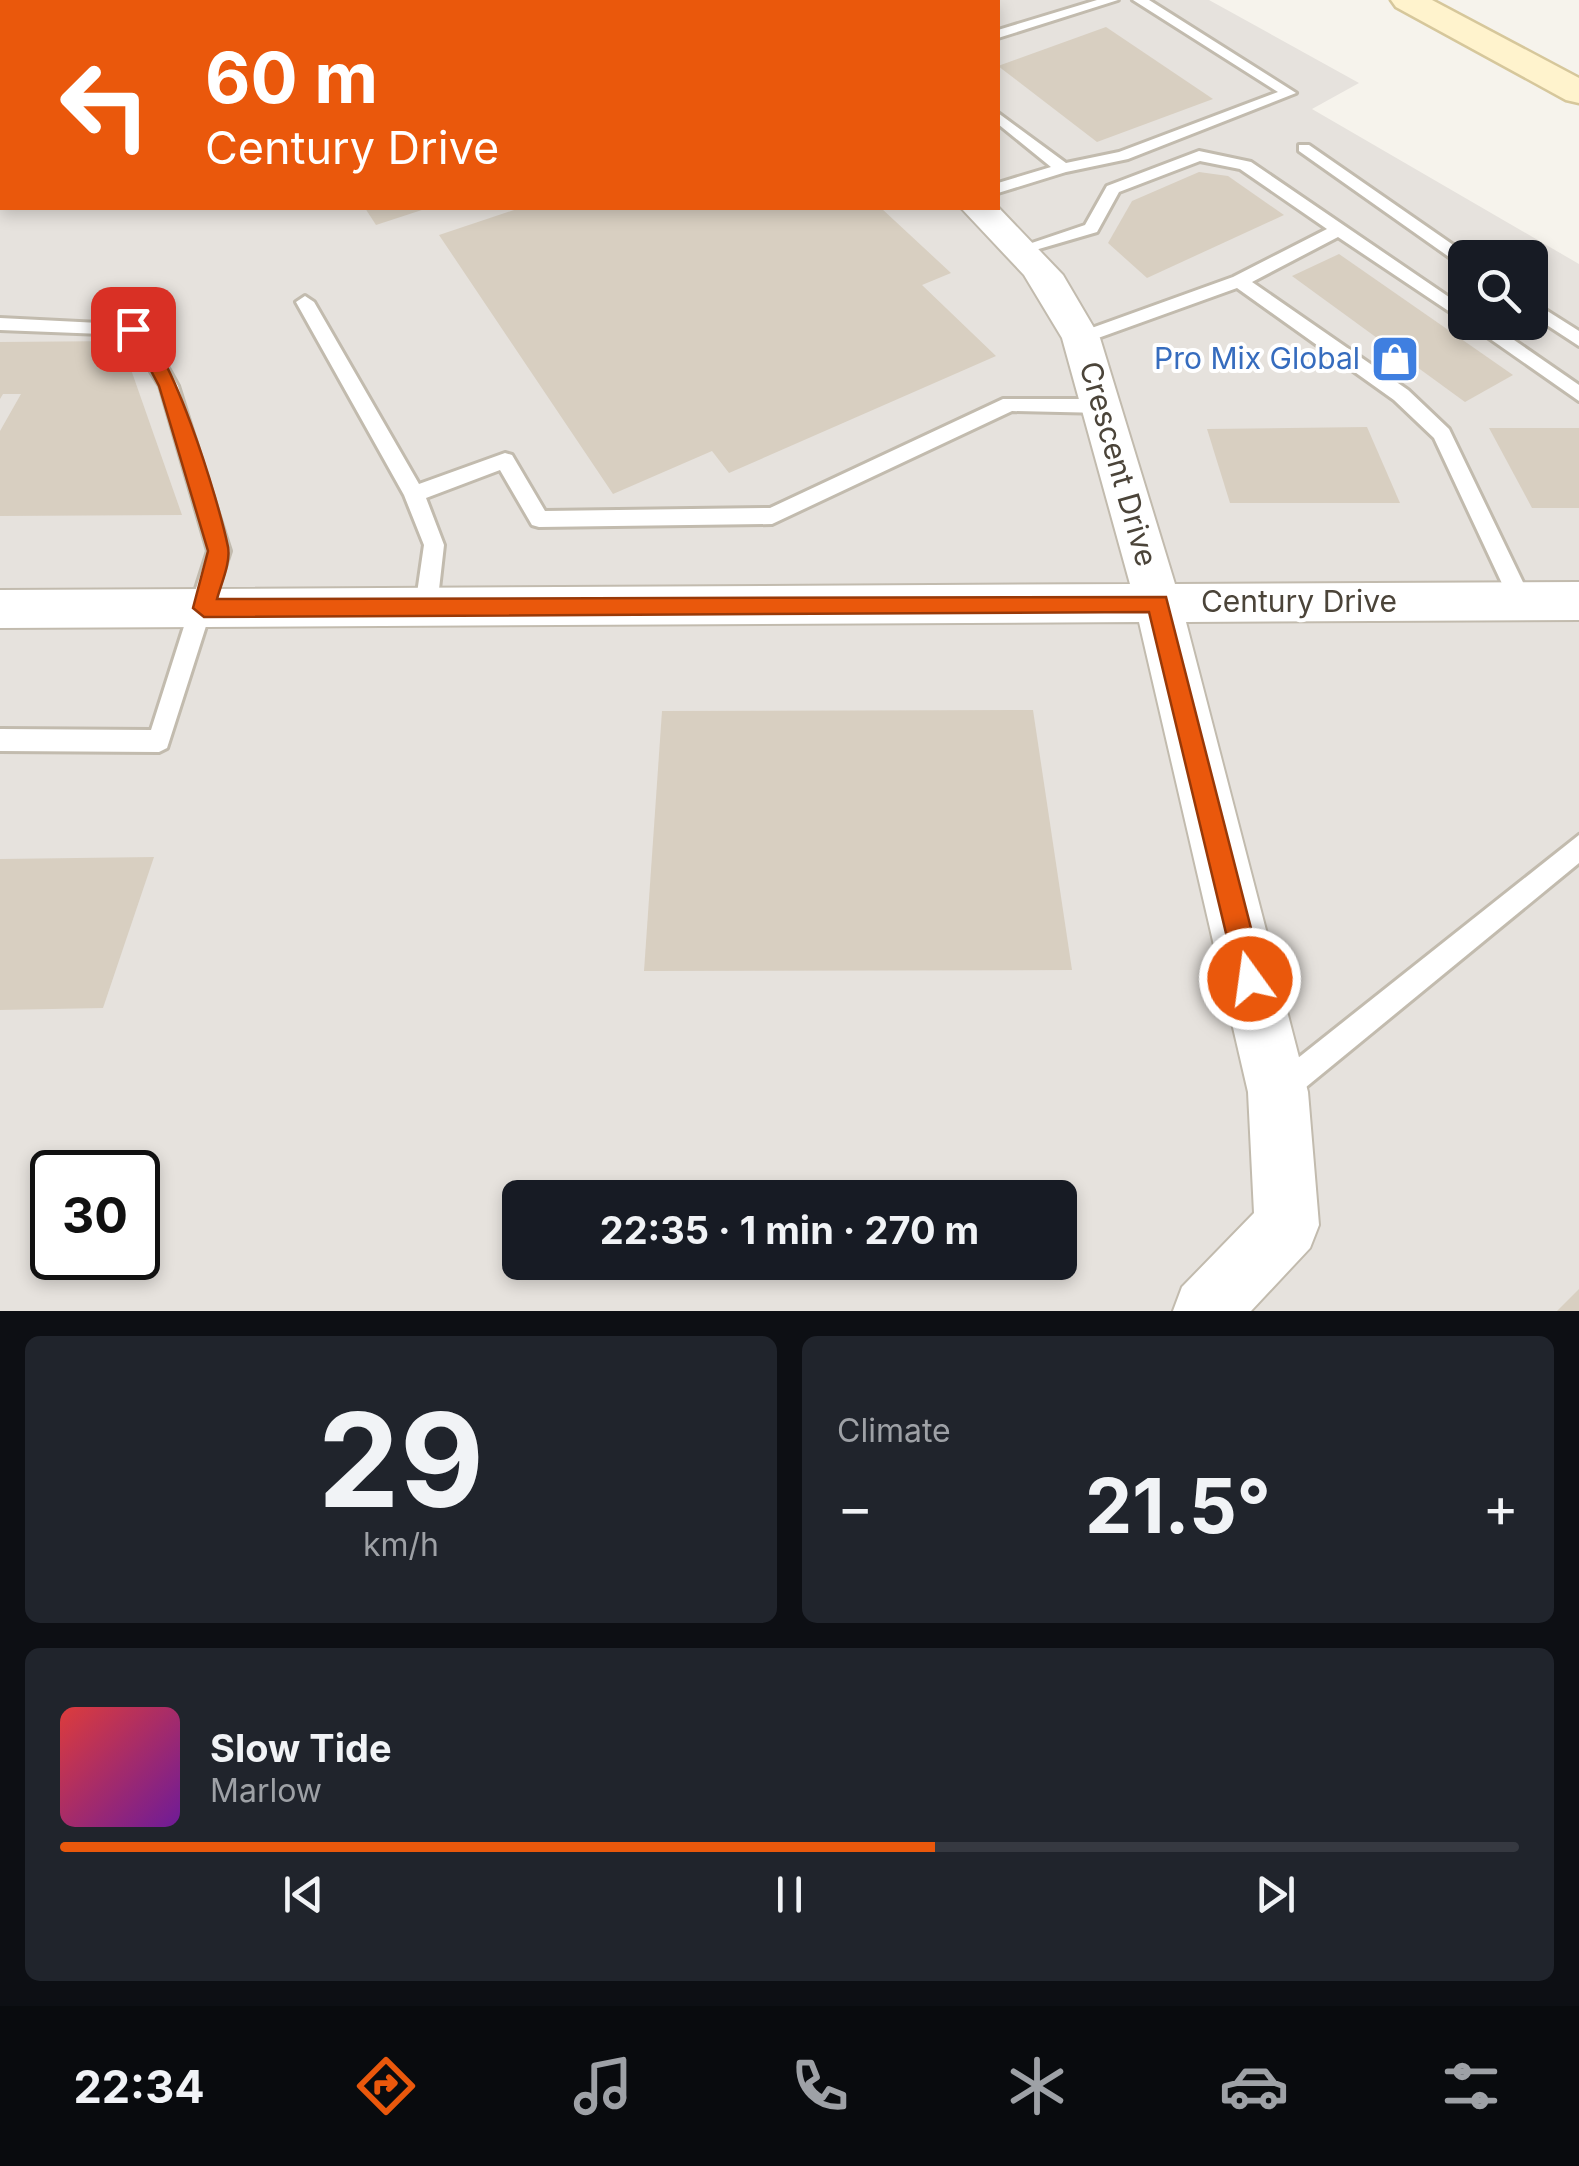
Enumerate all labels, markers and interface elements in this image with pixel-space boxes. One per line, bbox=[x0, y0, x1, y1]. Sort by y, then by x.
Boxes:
text: 60 m bbox=[205, 35, 378, 120]
icon: left bbox=[40, 40, 170, 170]
text: Century Drive bbox=[205, 120, 499, 175]
map controls bbox=[1448, 240, 1548, 340]
button: search bbox=[1448, 240, 1548, 340]
pin bbox=[91, 287, 176, 372]
icon: arrive bbox=[106, 302, 161, 357]
shop icon: Pro Mix Global bbox=[1369, 333, 1421, 385]
place label: Pro Mix Global bbox=[1154, 340, 1360, 376]
street label: Crescent Drive bbox=[1073, 357, 1165, 570]
street label: Century Drive bbox=[1201, 583, 1397, 619]
position arrow bbox=[1198, 927, 1302, 1031]
speed limit sign: 30 bbox=[30, 1150, 160, 1280]
text: 22:35 · 1 min · 270 m bbox=[600, 1207, 979, 1253]
text: 29 bbox=[318, 1381, 484, 1538]
text: Climate bbox=[837, 1411, 951, 1450]
text: 21.5° bbox=[1085, 1460, 1271, 1551]
text: − bbox=[837, 1474, 873, 1540]
text: + bbox=[1483, 1474, 1519, 1540]
text: km/h bbox=[363, 1525, 439, 1564]
text: Slow Tide bbox=[210, 1725, 392, 1771]
text: Marlow bbox=[210, 1771, 322, 1810]
icon: previous bbox=[276, 1867, 331, 1922]
icon: pause bbox=[762, 1867, 817, 1922]
icon: next bbox=[1248, 1867, 1303, 1922]
icon: directions bbox=[351, 2051, 421, 2121]
icon: music bbox=[568, 2051, 638, 2121]
icon: phone bbox=[785, 2051, 855, 2121]
icon: climate bbox=[1002, 2051, 1072, 2121]
icon: car bbox=[1219, 2051, 1289, 2121]
icon: filters bbox=[1436, 2051, 1506, 2121]
text: 22:34 bbox=[73, 2059, 205, 2114]

